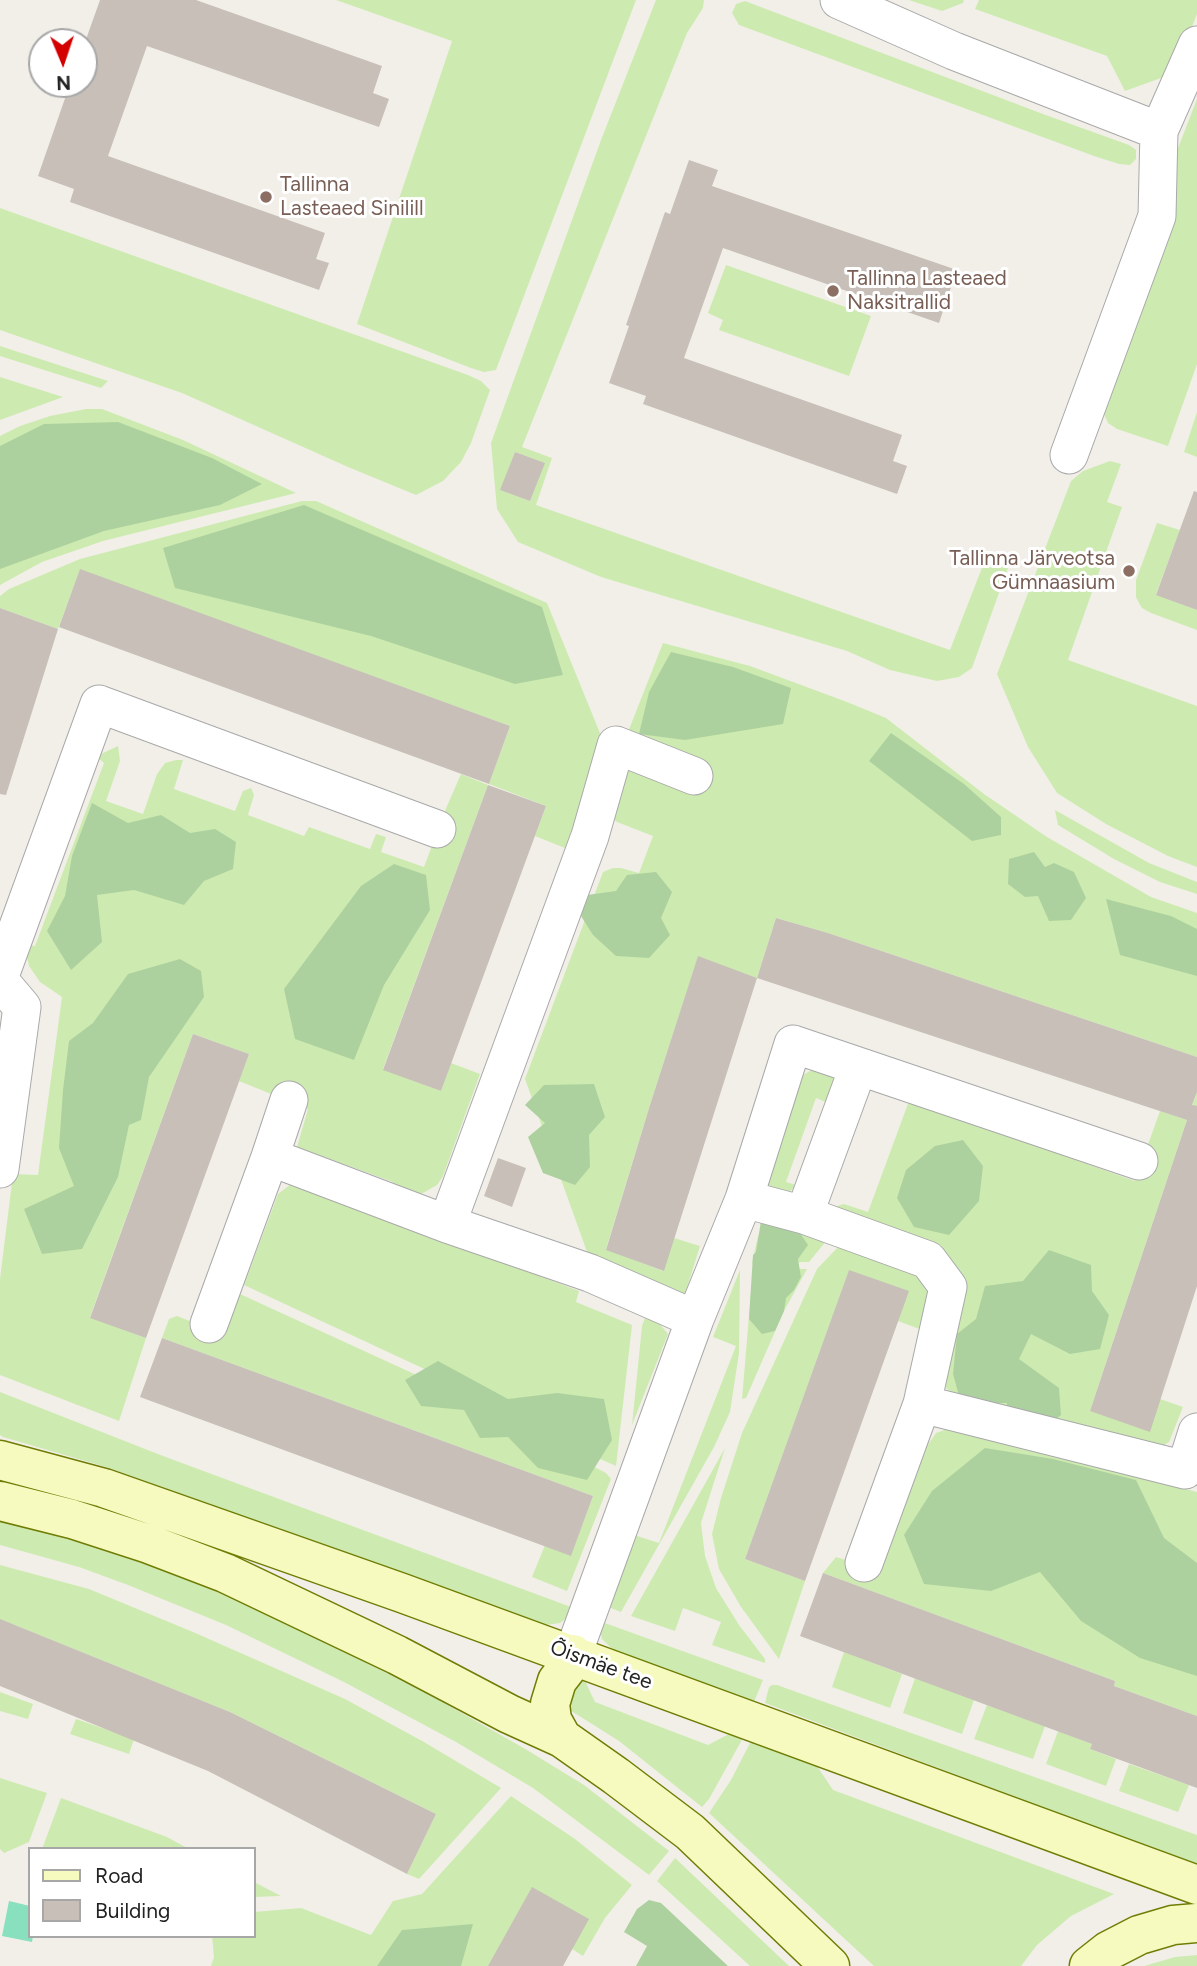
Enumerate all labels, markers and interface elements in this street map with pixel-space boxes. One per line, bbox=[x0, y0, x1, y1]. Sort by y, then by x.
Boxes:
north arrow bbox=[28, 28, 98, 98]
text: N bbox=[56, 71, 71, 94]
place label: Tallinna Lasteaed Sinilill bbox=[280, 172, 424, 222]
marker: Tallinna Lasteaed Sinilill bbox=[258, 189, 274, 205]
place label: Tallinna Lasteaed Naksitrallid bbox=[847, 266, 1007, 316]
marker: Tallinna Lasteaed Naksitrallid bbox=[825, 283, 841, 299]
place label: Tallinna Järveotsa Gümnaasium bbox=[949, 546, 1115, 596]
marker: Tallinna Järveotsa Gümnaasium bbox=[1121, 563, 1137, 579]
street label: Õismäe tee bbox=[546, 1635, 656, 1695]
legend bbox=[28, 1847, 256, 1938]
text: Road bbox=[95, 1863, 143, 1888]
text: Building bbox=[95, 1898, 170, 1923]

